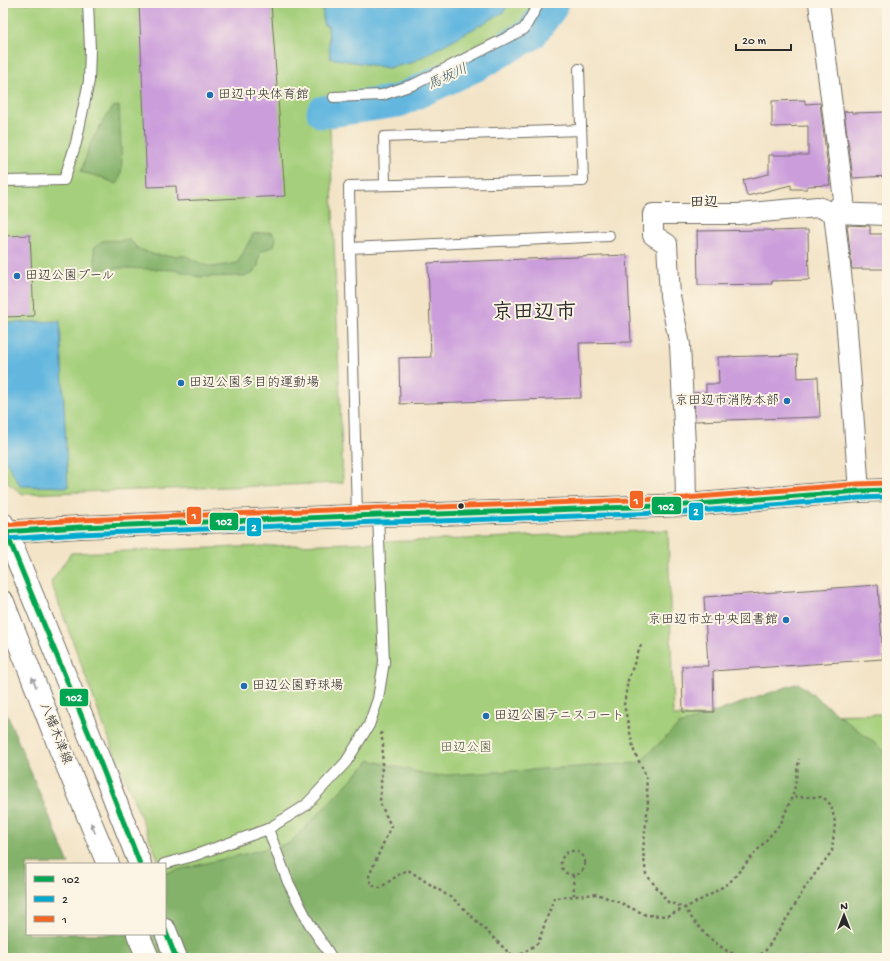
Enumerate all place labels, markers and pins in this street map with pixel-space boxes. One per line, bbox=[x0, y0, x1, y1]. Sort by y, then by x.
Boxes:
place label: 田辺中央体育館 bbox=[218, 87, 309, 103]
marker: 田辺中央体育館 bbox=[205, 90, 215, 100]
place label: 田辺公園プール bbox=[25, 268, 114, 284]
marker: 田辺公園プール bbox=[12, 271, 22, 281]
place label: 田辺公園多目的運動場 bbox=[189, 375, 319, 391]
marker: 田辺公園多目的運動場 bbox=[176, 378, 186, 388]
place label: 京田辺市消防本部 bbox=[675, 393, 779, 409]
marker: 京田辺市消防本部 bbox=[782, 396, 792, 406]
unlabelled marker bbox=[456, 501, 466, 511]
place label: 京田辺市立中央図書館 bbox=[648, 612, 778, 628]
marker: 京田辺市立中央図書館 bbox=[781, 615, 791, 625]
place label: 田辺公園野球場 bbox=[252, 678, 343, 694]
marker: 田辺公園野球場 bbox=[239, 681, 249, 691]
place label: 田辺公園テニスコート bbox=[494, 708, 624, 724]
marker: 田辺公園テニスコート bbox=[481, 711, 491, 721]

